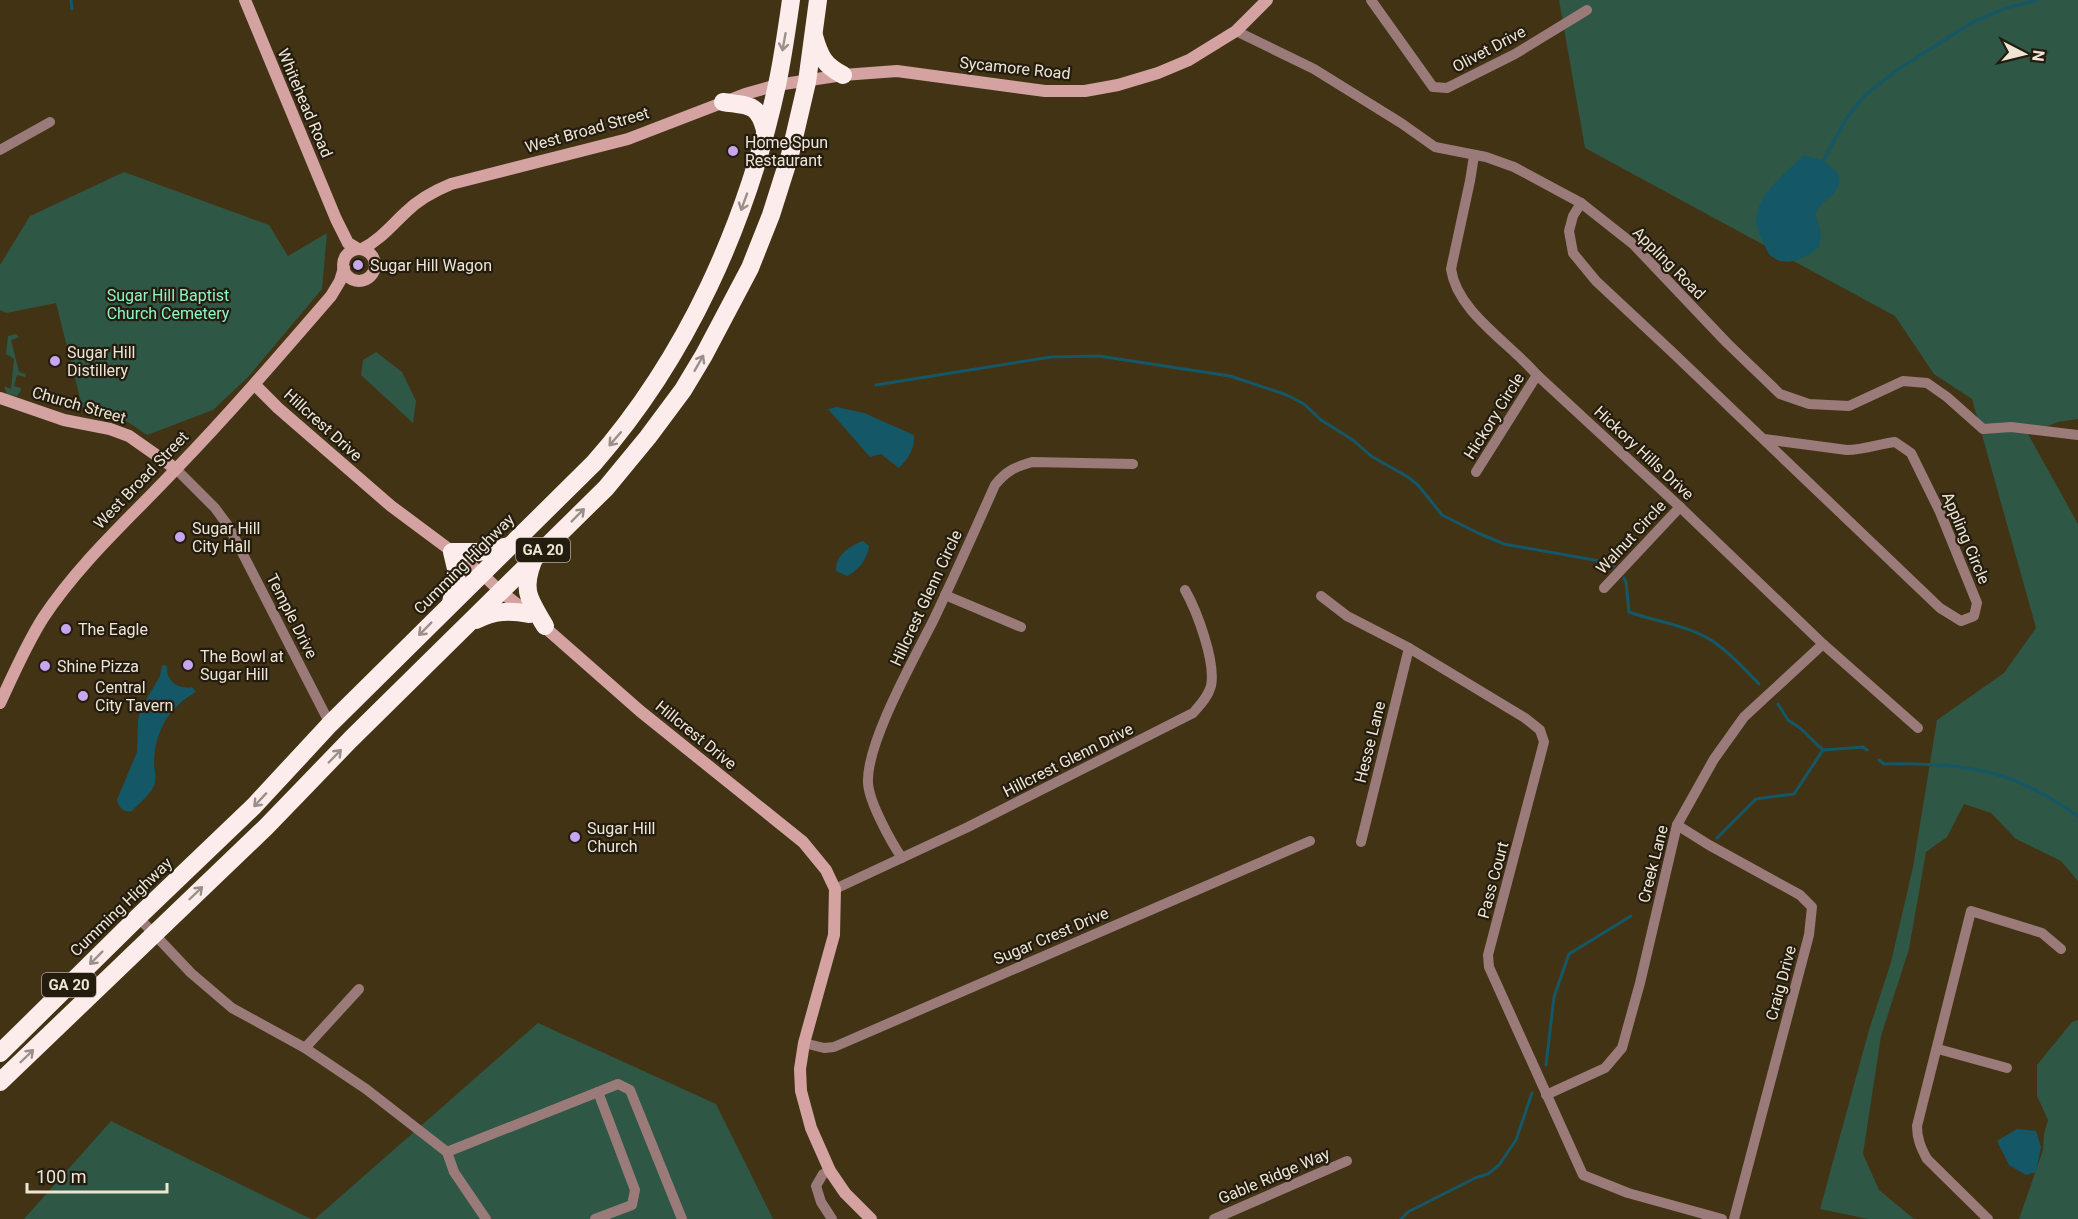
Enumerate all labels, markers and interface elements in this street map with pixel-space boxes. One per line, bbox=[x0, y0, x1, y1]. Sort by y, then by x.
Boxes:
street label: Olivet Drive bbox=[1449, 22, 1529, 76]
north arrow bbox=[1994, 24, 2054, 84]
one-way arrow bbox=[778, 32, 789, 52]
street label: Whitehead Road bbox=[274, 46, 336, 160]
text: N bbox=[2028, 49, 2049, 63]
street label: Sycamore Road bbox=[958, 53, 1072, 83]
street label: West Broad Street bbox=[523, 103, 651, 157]
place label: Home Spun Restaurant bbox=[745, 133, 828, 170]
marker: Home Spun Restaurant bbox=[726, 144, 740, 158]
one-way arrow bbox=[738, 192, 749, 211]
street label: Appling Road bbox=[1629, 223, 1709, 303]
place label: Sugar Hill Wagon bbox=[370, 256, 492, 275]
marker: Sugar Hill Wagon bbox=[351, 258, 365, 272]
park label: Sugar Hill Baptist Church Cemetery bbox=[107, 286, 230, 323]
place label: Sugar Hill Distillery bbox=[67, 343, 135, 380]
marker: Sugar Hill Distillery bbox=[48, 354, 62, 368]
one-way arrow bbox=[693, 355, 705, 372]
street label: Hickory Circle bbox=[1460, 369, 1528, 463]
street label: Church Street bbox=[30, 383, 128, 427]
street label: Hillcrest Drive bbox=[280, 385, 366, 465]
street label: Hickory Hills Drive bbox=[1590, 402, 1698, 504]
street label: West Broad Street bbox=[90, 427, 192, 533]
one-way arrow bbox=[609, 431, 622, 447]
street label: Appling Circle bbox=[1938, 489, 1994, 587]
street label: Walnut Circle bbox=[1592, 496, 1670, 578]
one-way arrow bbox=[570, 508, 585, 523]
street label: Cumming Highway bbox=[410, 510, 518, 618]
place label: Sugar Hill City Hall bbox=[192, 519, 260, 556]
street label: Hillcrest Glenn Circle bbox=[886, 527, 966, 669]
marker: Sugar Hill City Hall bbox=[173, 530, 187, 544]
road number: GA 20 bbox=[516, 538, 570, 562]
street label: Temple Drive bbox=[263, 570, 321, 662]
place label: The Eagle bbox=[78, 620, 148, 639]
marker: The Eagle bbox=[59, 622, 73, 636]
one-way arrow bbox=[418, 622, 432, 637]
place label: The Bowl at Sugar Hill bbox=[200, 647, 284, 684]
place label: Shine Pizza bbox=[57, 657, 139, 676]
marker: The Bowl at Sugar Hill bbox=[181, 658, 195, 672]
marker: Shine Pizza bbox=[38, 659, 52, 673]
place label: Central City Tavern bbox=[95, 678, 173, 715]
marker: Central City Tavern bbox=[76, 689, 90, 703]
street label: Hillcrest Drive bbox=[652, 697, 740, 773]
street label: Hesse Lane bbox=[1351, 699, 1389, 785]
street label: Hillcrest Glenn Drive bbox=[1000, 719, 1136, 801]
one-way arrow bbox=[327, 748, 342, 763]
one-way arrow bbox=[253, 792, 267, 807]
place label: Sugar Hill Church bbox=[587, 819, 655, 856]
street label: Creek Lane bbox=[1634, 823, 1672, 905]
marker: Sugar Hill Church bbox=[568, 830, 582, 844]
street label: Pass Court bbox=[1474, 840, 1512, 920]
street label: Cumming Highway bbox=[66, 853, 176, 960]
one-way arrow bbox=[189, 886, 204, 900]
street label: Sugar Crest Drive bbox=[991, 903, 1111, 969]
street label: Craig Drive bbox=[1762, 943, 1800, 1023]
one-way arrow bbox=[89, 951, 104, 965]
road number: GA 20 bbox=[42, 973, 96, 997]
one-way arrow bbox=[19, 1048, 34, 1063]
street label: Gable Ridge Way bbox=[1215, 1144, 1333, 1208]
scale bar bbox=[27, 1156, 166, 1194]
text: 100 m bbox=[36, 1166, 87, 1187]

